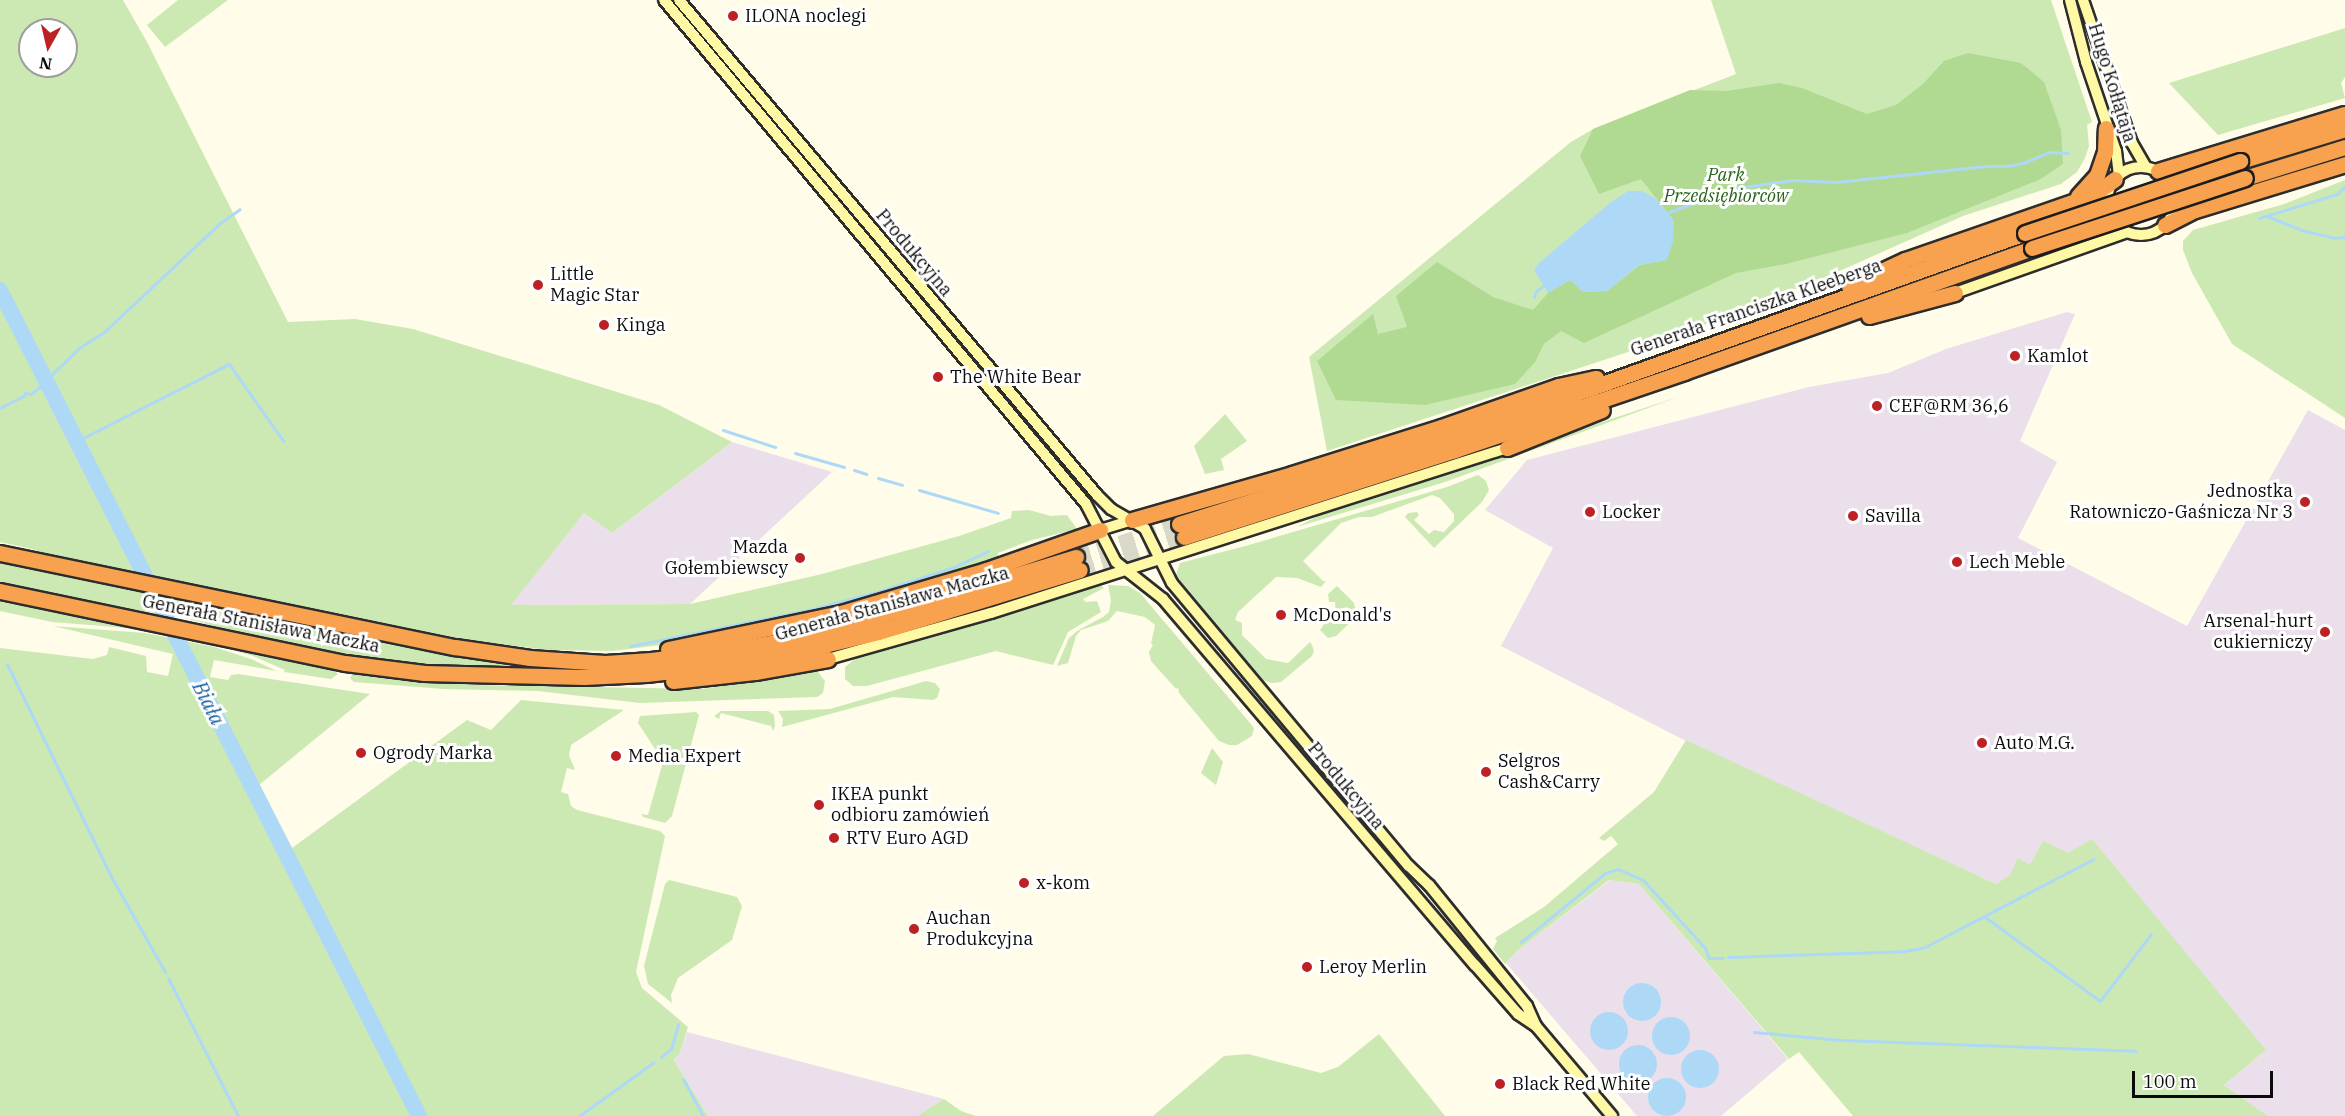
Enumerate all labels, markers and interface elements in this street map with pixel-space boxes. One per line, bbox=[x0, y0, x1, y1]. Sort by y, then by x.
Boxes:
place label: ILONA noclegi bbox=[745, 5, 867, 27]
marker: ILONA noclegi bbox=[726, 9, 740, 23]
north arrow bbox=[18, 18, 78, 78]
street label: Hugo Kołłątaja bbox=[2084, 21, 2140, 145]
text: N bbox=[38, 53, 53, 75]
park label: Park Przedsiębiorców bbox=[1664, 165, 1788, 207]
street label: Produkcyjna bbox=[871, 205, 957, 301]
street label: Generała Franciszka Kleeberga bbox=[1628, 255, 1884, 361]
place label: Little Magic Star bbox=[550, 264, 639, 306]
marker: Little Magic Star bbox=[531, 278, 545, 292]
place label: Kinga bbox=[616, 314, 665, 336]
marker: Kinga bbox=[597, 318, 611, 332]
place label: Kamlot bbox=[2027, 345, 2088, 367]
marker: Kamlot bbox=[2008, 349, 2022, 363]
place label: The White Bear bbox=[950, 366, 1081, 388]
marker: The White Bear bbox=[931, 370, 945, 384]
place label: CEF@RM 36,6 bbox=[1889, 395, 2009, 417]
marker: CEF@RM 36,6 bbox=[1870, 399, 1884, 413]
place label: Jednostka Ratowniczo-Gaśnicza Nr 3 bbox=[2069, 481, 2293, 524]
marker: Jednostka Ratowniczo-Gaśnicza Nr 3 bbox=[2298, 495, 2312, 509]
place label: Locker bbox=[1602, 501, 1660, 523]
marker: Locker bbox=[1583, 505, 1597, 519]
place label: Savilla bbox=[1865, 505, 1921, 527]
marker: Savilla bbox=[1846, 509, 1860, 523]
place label: Mazda Gołembiewscy bbox=[665, 537, 788, 580]
marker: Mazda Gołembiewscy bbox=[793, 551, 807, 565]
place label: Lech Meble bbox=[1969, 551, 2065, 573]
marker: Lech Meble bbox=[1950, 555, 1964, 569]
street label: Generała Stanisława Maczka bbox=[773, 562, 1011, 646]
street label: Generała Stanisława Maczka bbox=[141, 590, 381, 658]
place label: McDonald's bbox=[1293, 604, 1392, 626]
marker: McDonald's bbox=[1274, 608, 1288, 622]
place label: Arsenal-hurt cukierniczy bbox=[2204, 611, 2313, 654]
marker: Arsenal-hurt cukierniczy bbox=[2318, 625, 2332, 639]
water label: Biała bbox=[188, 677, 230, 729]
place label: Auto M.G. bbox=[1994, 732, 2075, 754]
marker: Auto M.G. bbox=[1975, 736, 1989, 750]
street label: Produkcyjna bbox=[1303, 738, 1389, 834]
place label: Ogrody Marka bbox=[373, 742, 493, 764]
place label: Media Expert bbox=[628, 745, 741, 767]
marker: Ogrody Marka bbox=[354, 746, 368, 760]
marker: Media Expert bbox=[609, 749, 623, 763]
place label: Selgros Cash&Carry bbox=[1498, 751, 1600, 794]
marker: Selgros Cash&Carry bbox=[1479, 765, 1493, 779]
place label: IKEA punkt odbioru zamówień bbox=[831, 784, 989, 826]
marker: IKEA punkt odbioru zamówień bbox=[812, 798, 826, 812]
place label: RTV Euro AGD bbox=[846, 827, 968, 849]
marker: RTV Euro AGD bbox=[827, 831, 841, 845]
place label: x-kom bbox=[1036, 872, 1090, 894]
marker: x-kom bbox=[1017, 876, 1031, 890]
place label: Auchan Produkcyjna bbox=[926, 908, 1033, 950]
marker: Auchan Produkcyjna bbox=[907, 922, 921, 936]
place label: Leroy Merlin bbox=[1319, 956, 1427, 978]
marker: Leroy Merlin bbox=[1300, 960, 1314, 974]
scale bar bbox=[2135, 1059, 2276, 1097]
text: 100 m bbox=[2143, 1070, 2197, 1093]
place label: Black Red White bbox=[1512, 1073, 1650, 1095]
marker: Black Red White bbox=[1493, 1077, 1507, 1091]

